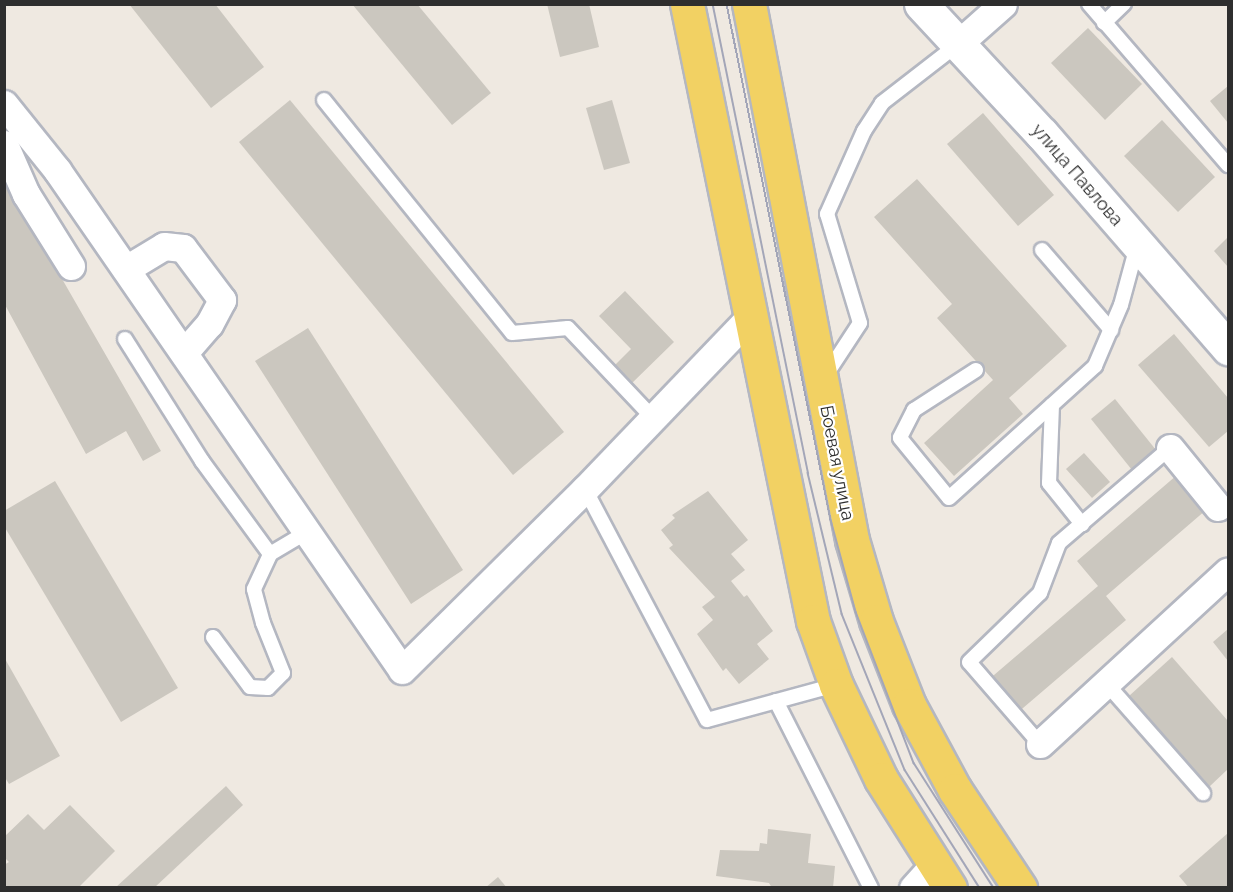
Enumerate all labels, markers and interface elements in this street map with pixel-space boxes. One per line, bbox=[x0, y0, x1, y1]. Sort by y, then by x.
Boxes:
street label: улица Павлова bbox=[1027, 120, 1127, 230]
street label: Боевая улица bbox=[815, 403, 859, 523]

